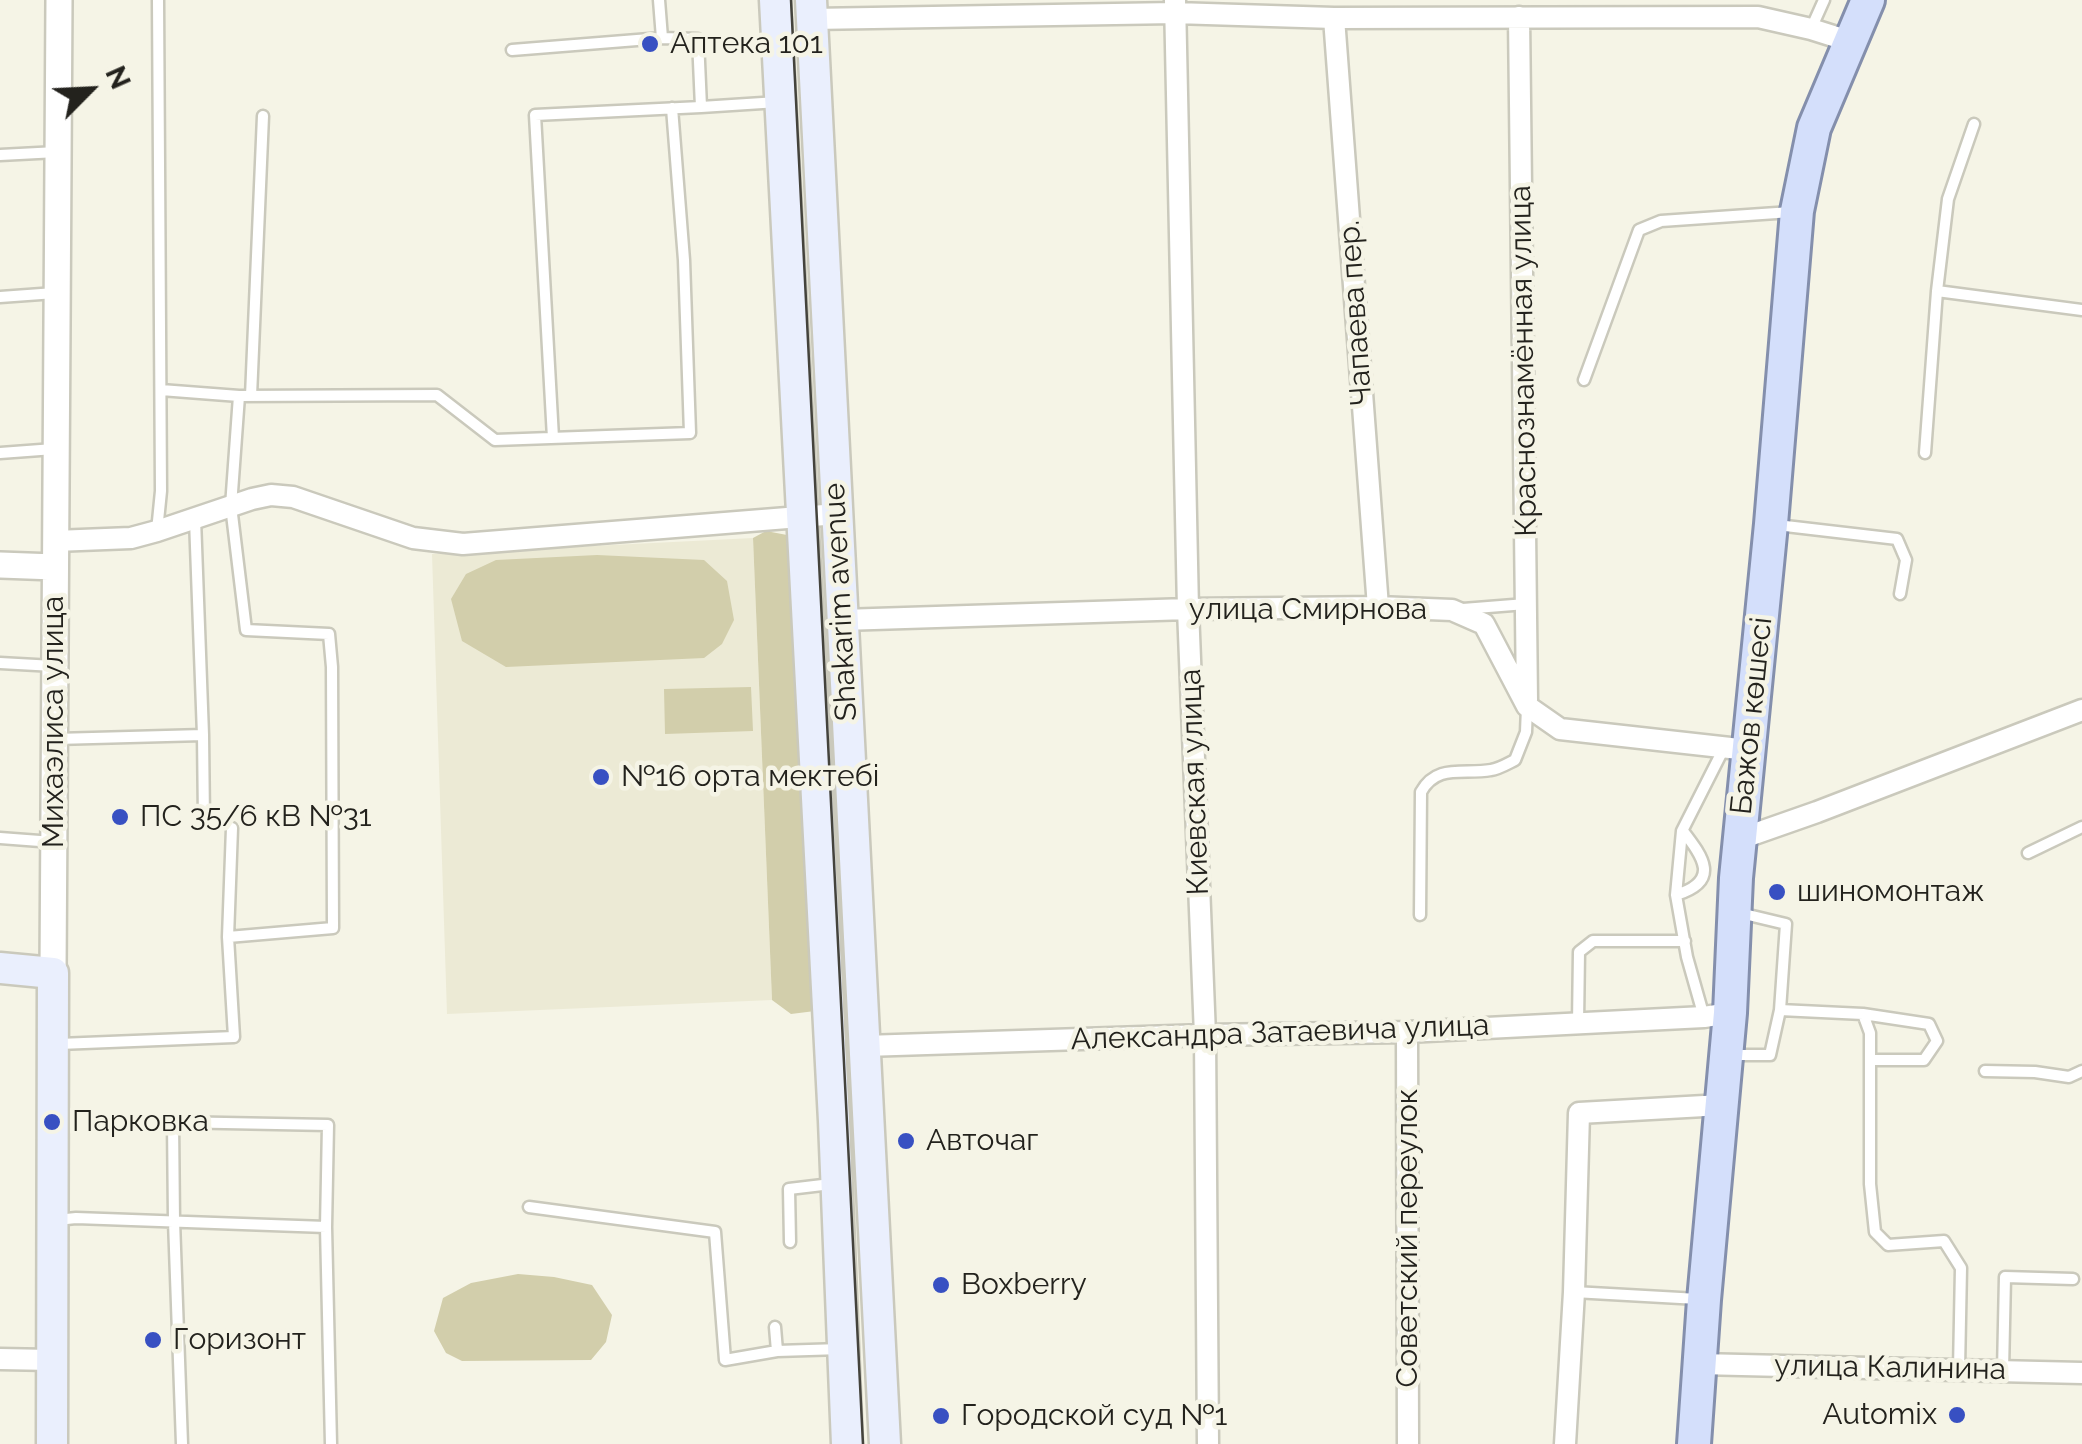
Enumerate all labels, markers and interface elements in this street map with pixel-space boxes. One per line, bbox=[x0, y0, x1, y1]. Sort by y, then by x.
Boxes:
place label: Аптека 101 bbox=[670, 26, 823, 62]
marker: Аптека 101 bbox=[639, 33, 661, 55]
north arrow bbox=[40, 40, 140, 140]
text: N bbox=[98, 61, 137, 94]
street label: Краснознамённая улица bbox=[1503, 185, 1545, 537]
street label: Чапаева пер. bbox=[1332, 219, 1380, 407]
street label: Shakarim avenue bbox=[817, 482, 865, 722]
street label: улица Смирнова bbox=[1189, 592, 1427, 628]
street label: Михаэлиса улица bbox=[36, 596, 72, 848]
street label: Бажов көшесі bbox=[1724, 616, 1780, 816]
street label: Киевская улица bbox=[1173, 668, 1217, 896]
place label: №16 орта мектебі bbox=[621, 759, 879, 795]
marker: №16 орта мектебі bbox=[590, 766, 612, 788]
place label: ПС 35/6 кВ №31 bbox=[140, 799, 372, 835]
marker: ПС 35/6 кВ №31 bbox=[109, 806, 131, 828]
place label: шиномонтаж bbox=[1797, 874, 1985, 910]
marker: шиномонтаж bbox=[1766, 881, 1788, 903]
street label: Александра Затаевича улица bbox=[1070, 1008, 1490, 1058]
street label: Советский переулок bbox=[1390, 1089, 1426, 1387]
place label: Парковка bbox=[72, 1104, 209, 1140]
marker: Парковка bbox=[41, 1111, 63, 1133]
place label: Авточаг bbox=[926, 1123, 1038, 1159]
marker: Авточаг bbox=[895, 1130, 917, 1152]
place label: Boxberry bbox=[961, 1267, 1087, 1303]
marker: Boxberry bbox=[930, 1274, 952, 1296]
place label: Горизонт bbox=[173, 1322, 306, 1358]
marker: Горизонт bbox=[142, 1329, 164, 1351]
street label: улица Калинина bbox=[1774, 1348, 2006, 1388]
place label: Automix bbox=[1822, 1397, 1937, 1433]
place label: Городской суд №1 bbox=[961, 1398, 1227, 1434]
marker: Automix bbox=[1946, 1404, 1968, 1426]
marker: Городской суд №1 bbox=[930, 1405, 952, 1427]

